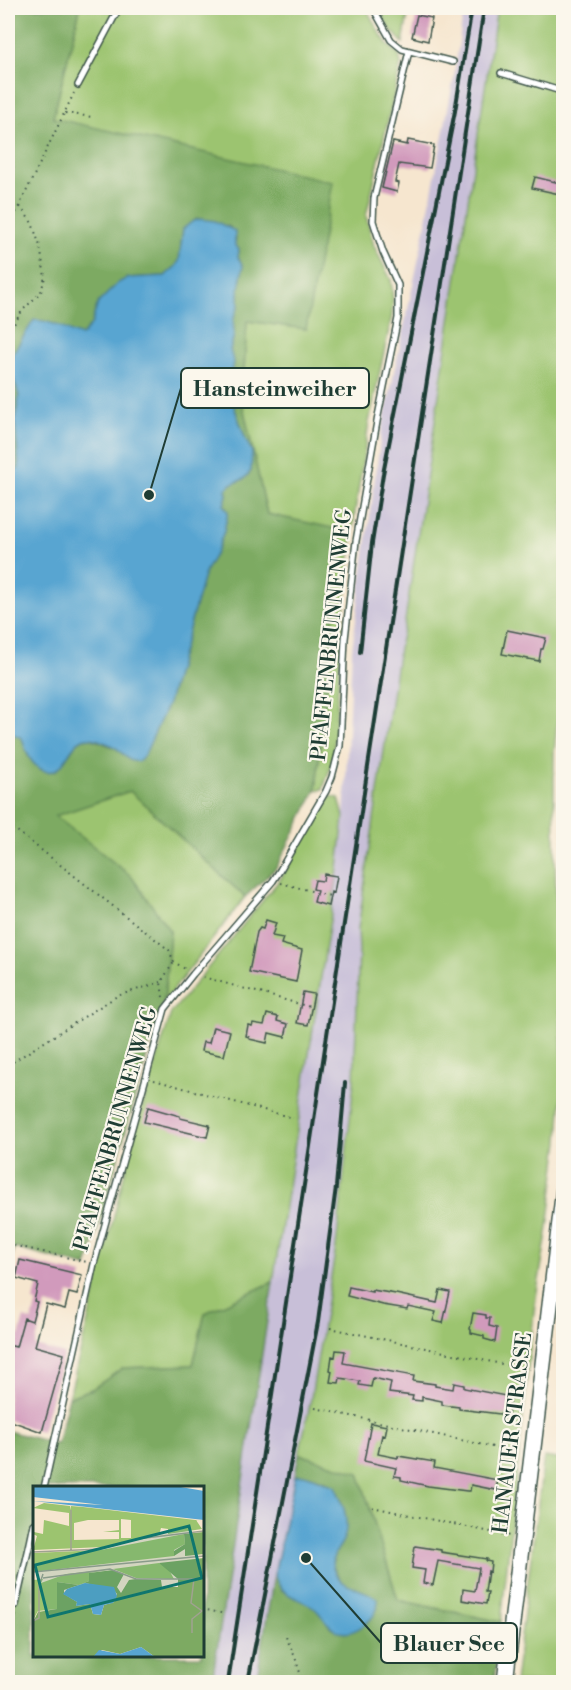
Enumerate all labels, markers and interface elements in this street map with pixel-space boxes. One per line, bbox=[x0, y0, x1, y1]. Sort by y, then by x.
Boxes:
callout: Hansteinweiher bbox=[181, 368, 369, 408]
text: Hansteinweiher bbox=[193, 376, 357, 403]
street label: PFAFFENBRUNNENWEG bbox=[306, 507, 358, 762]
street label: PFAFFENBRUNNENWEG bbox=[69, 1003, 164, 1254]
street label: HANAUER STRASSE bbox=[488, 1331, 538, 1535]
inset map bbox=[33, 1486, 204, 1657]
callout: Blauer See bbox=[381, 1623, 517, 1663]
text: Blauer See bbox=[393, 1631, 505, 1658]

